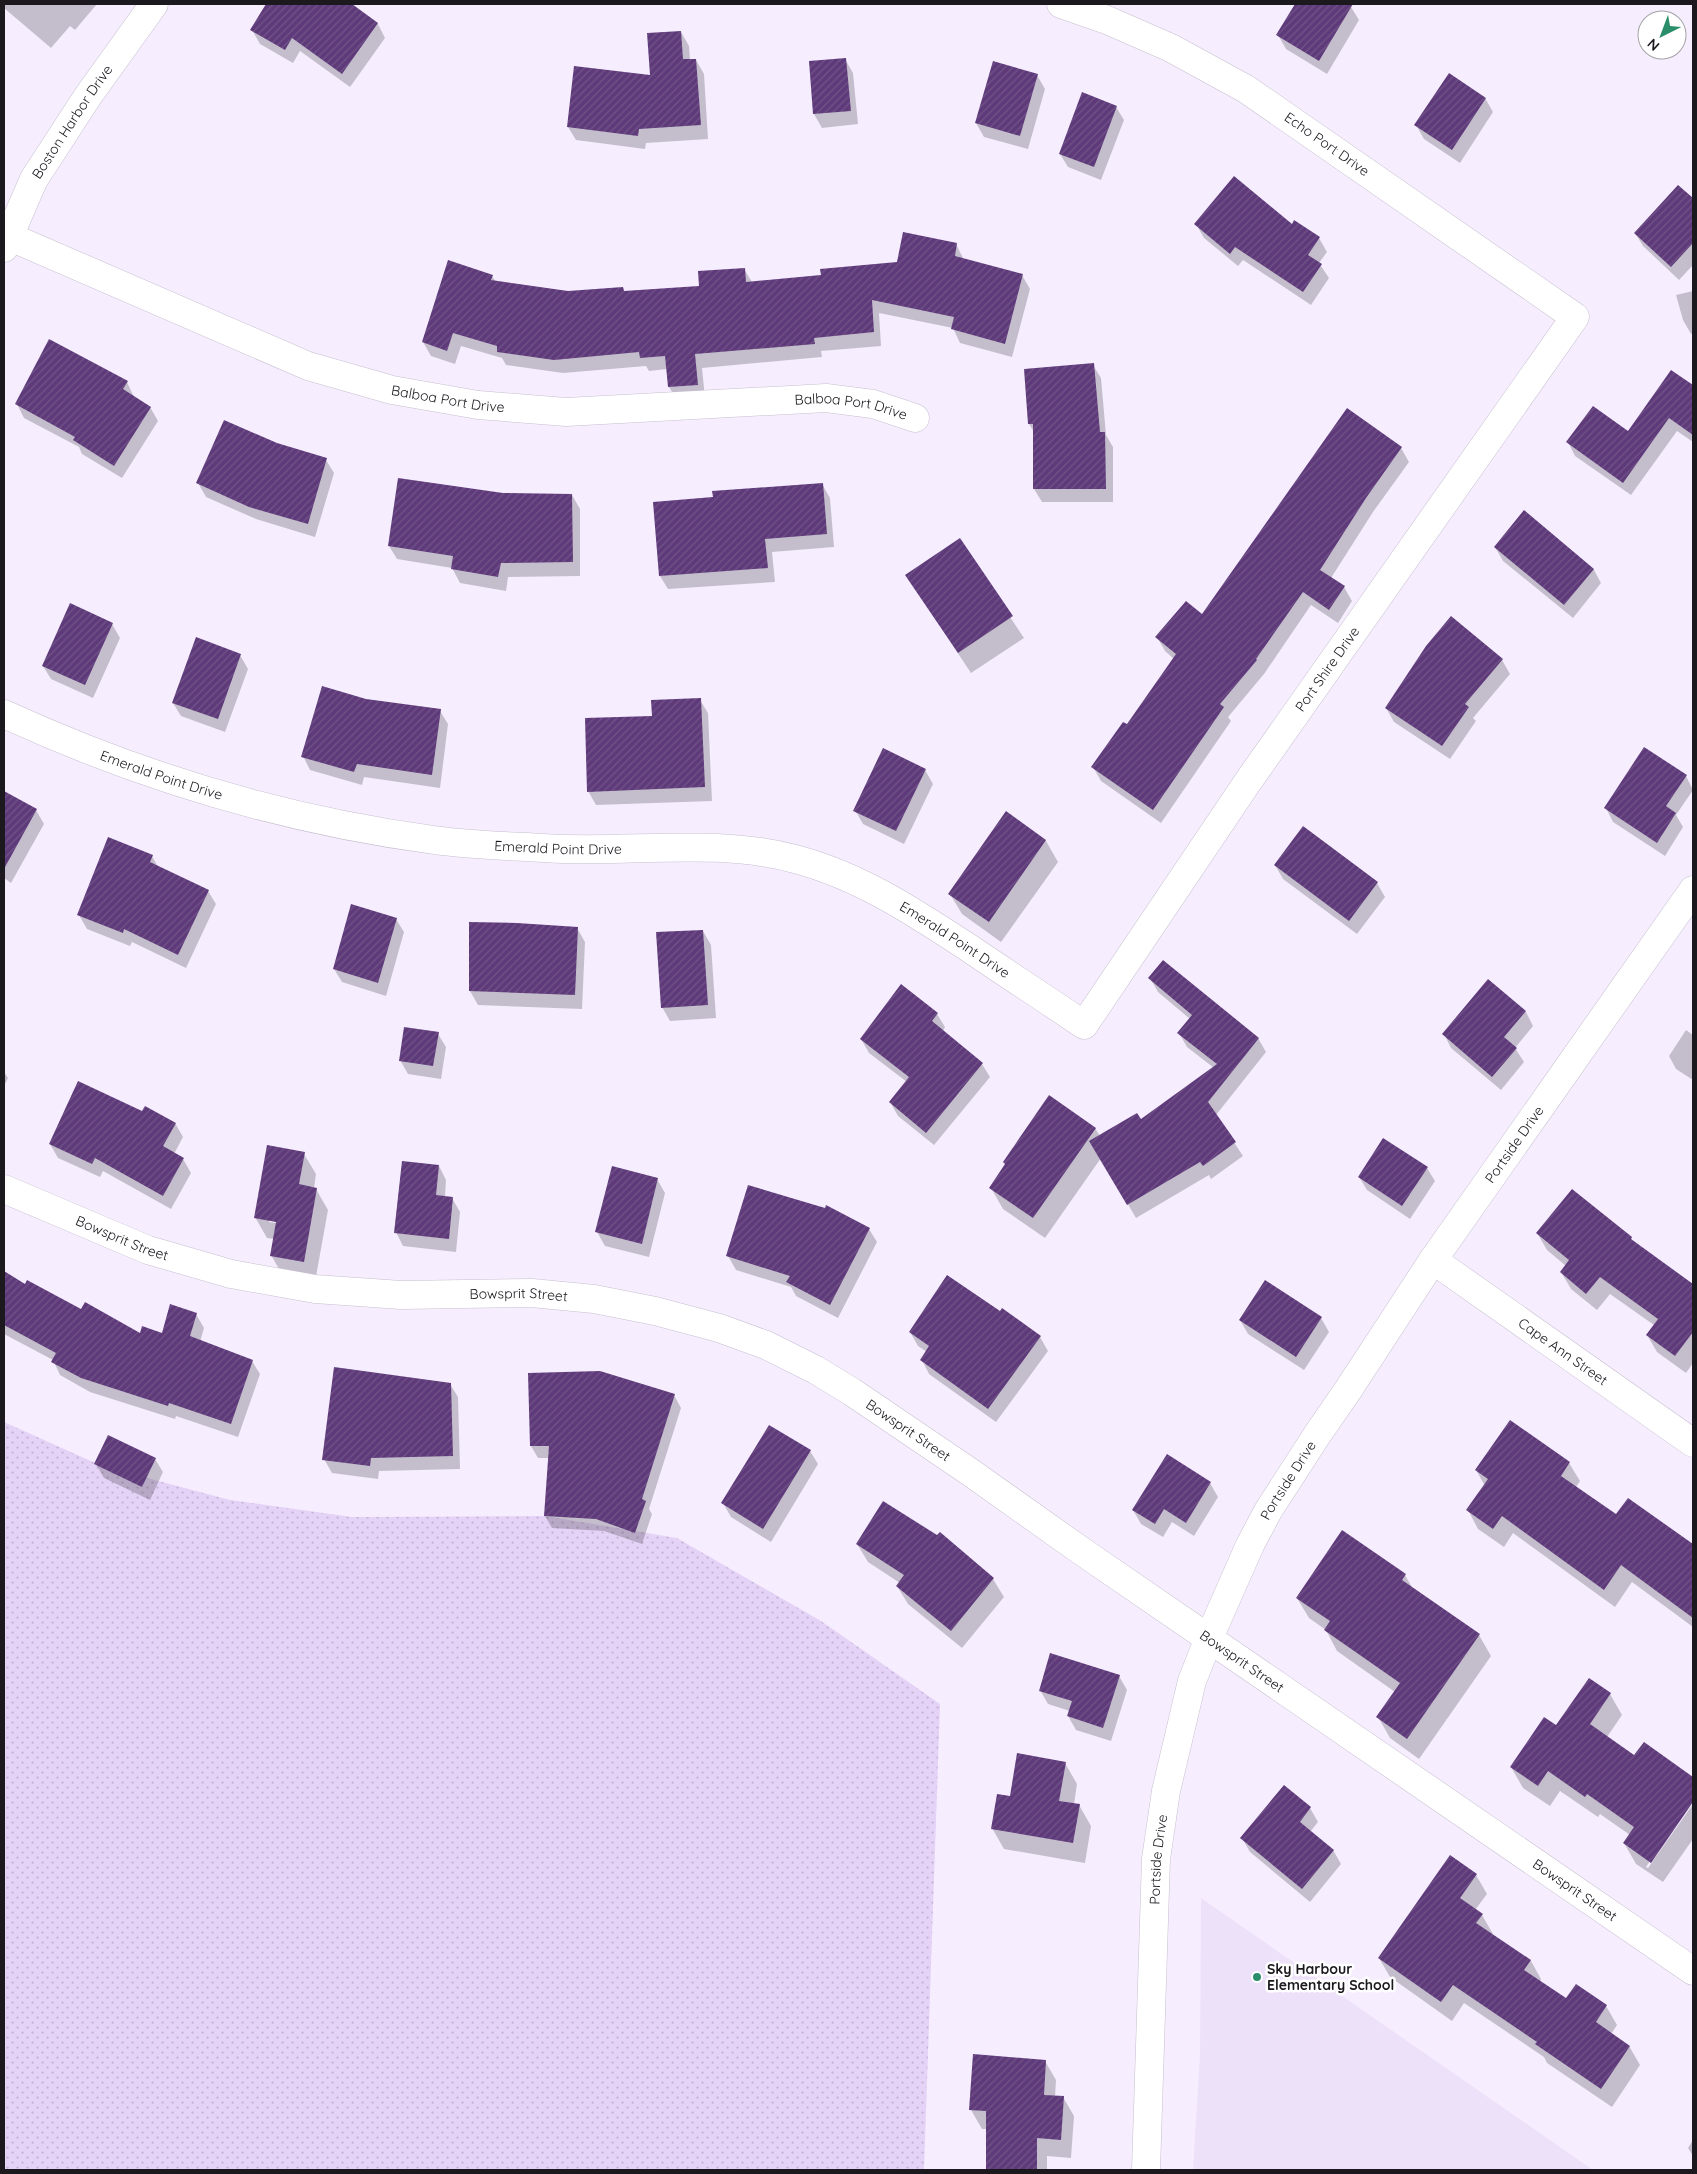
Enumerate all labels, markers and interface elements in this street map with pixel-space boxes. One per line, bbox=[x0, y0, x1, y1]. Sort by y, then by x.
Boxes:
north arrow bbox=[1637, 10, 1687, 60]
text: N bbox=[1643, 35, 1663, 55]
street label: Boston Harbor Drive bbox=[28, 61, 117, 182]
street label: Echo Port Drive bbox=[1281, 108, 1373, 180]
street label: Balboa Port Drive bbox=[390, 381, 505, 416]
street label: Balboa Port Drive bbox=[794, 389, 910, 424]
street label: Port Shire Drive bbox=[1291, 623, 1363, 715]
street label: Emerald Point Drive bbox=[98, 746, 225, 804]
street label: Emerald Point Drive bbox=[494, 836, 622, 858]
street label: Emerald Point Drive bbox=[897, 897, 1014, 982]
street label: Portside Drive bbox=[1481, 1102, 1548, 1187]
street label: Bowsprit Street bbox=[73, 1211, 171, 1264]
street label: Bowsprit Street bbox=[469, 1284, 569, 1305]
street label: Cape Ann Street bbox=[1515, 1314, 1611, 1389]
street label: Bowsprit Street bbox=[862, 1395, 954, 1465]
street label: Portside Drive bbox=[1256, 1437, 1320, 1523]
street label: Bowsprit Street bbox=[1196, 1626, 1288, 1697]
street label: Portside Drive bbox=[1146, 1813, 1171, 1905]
street label: Bowsprit Street bbox=[1529, 1855, 1621, 1925]
place label: Sky Harbour Elementary School bbox=[1267, 1960, 1394, 1994]
marker: Sky Harbour Elementary School bbox=[1251, 1971, 1263, 1983]

